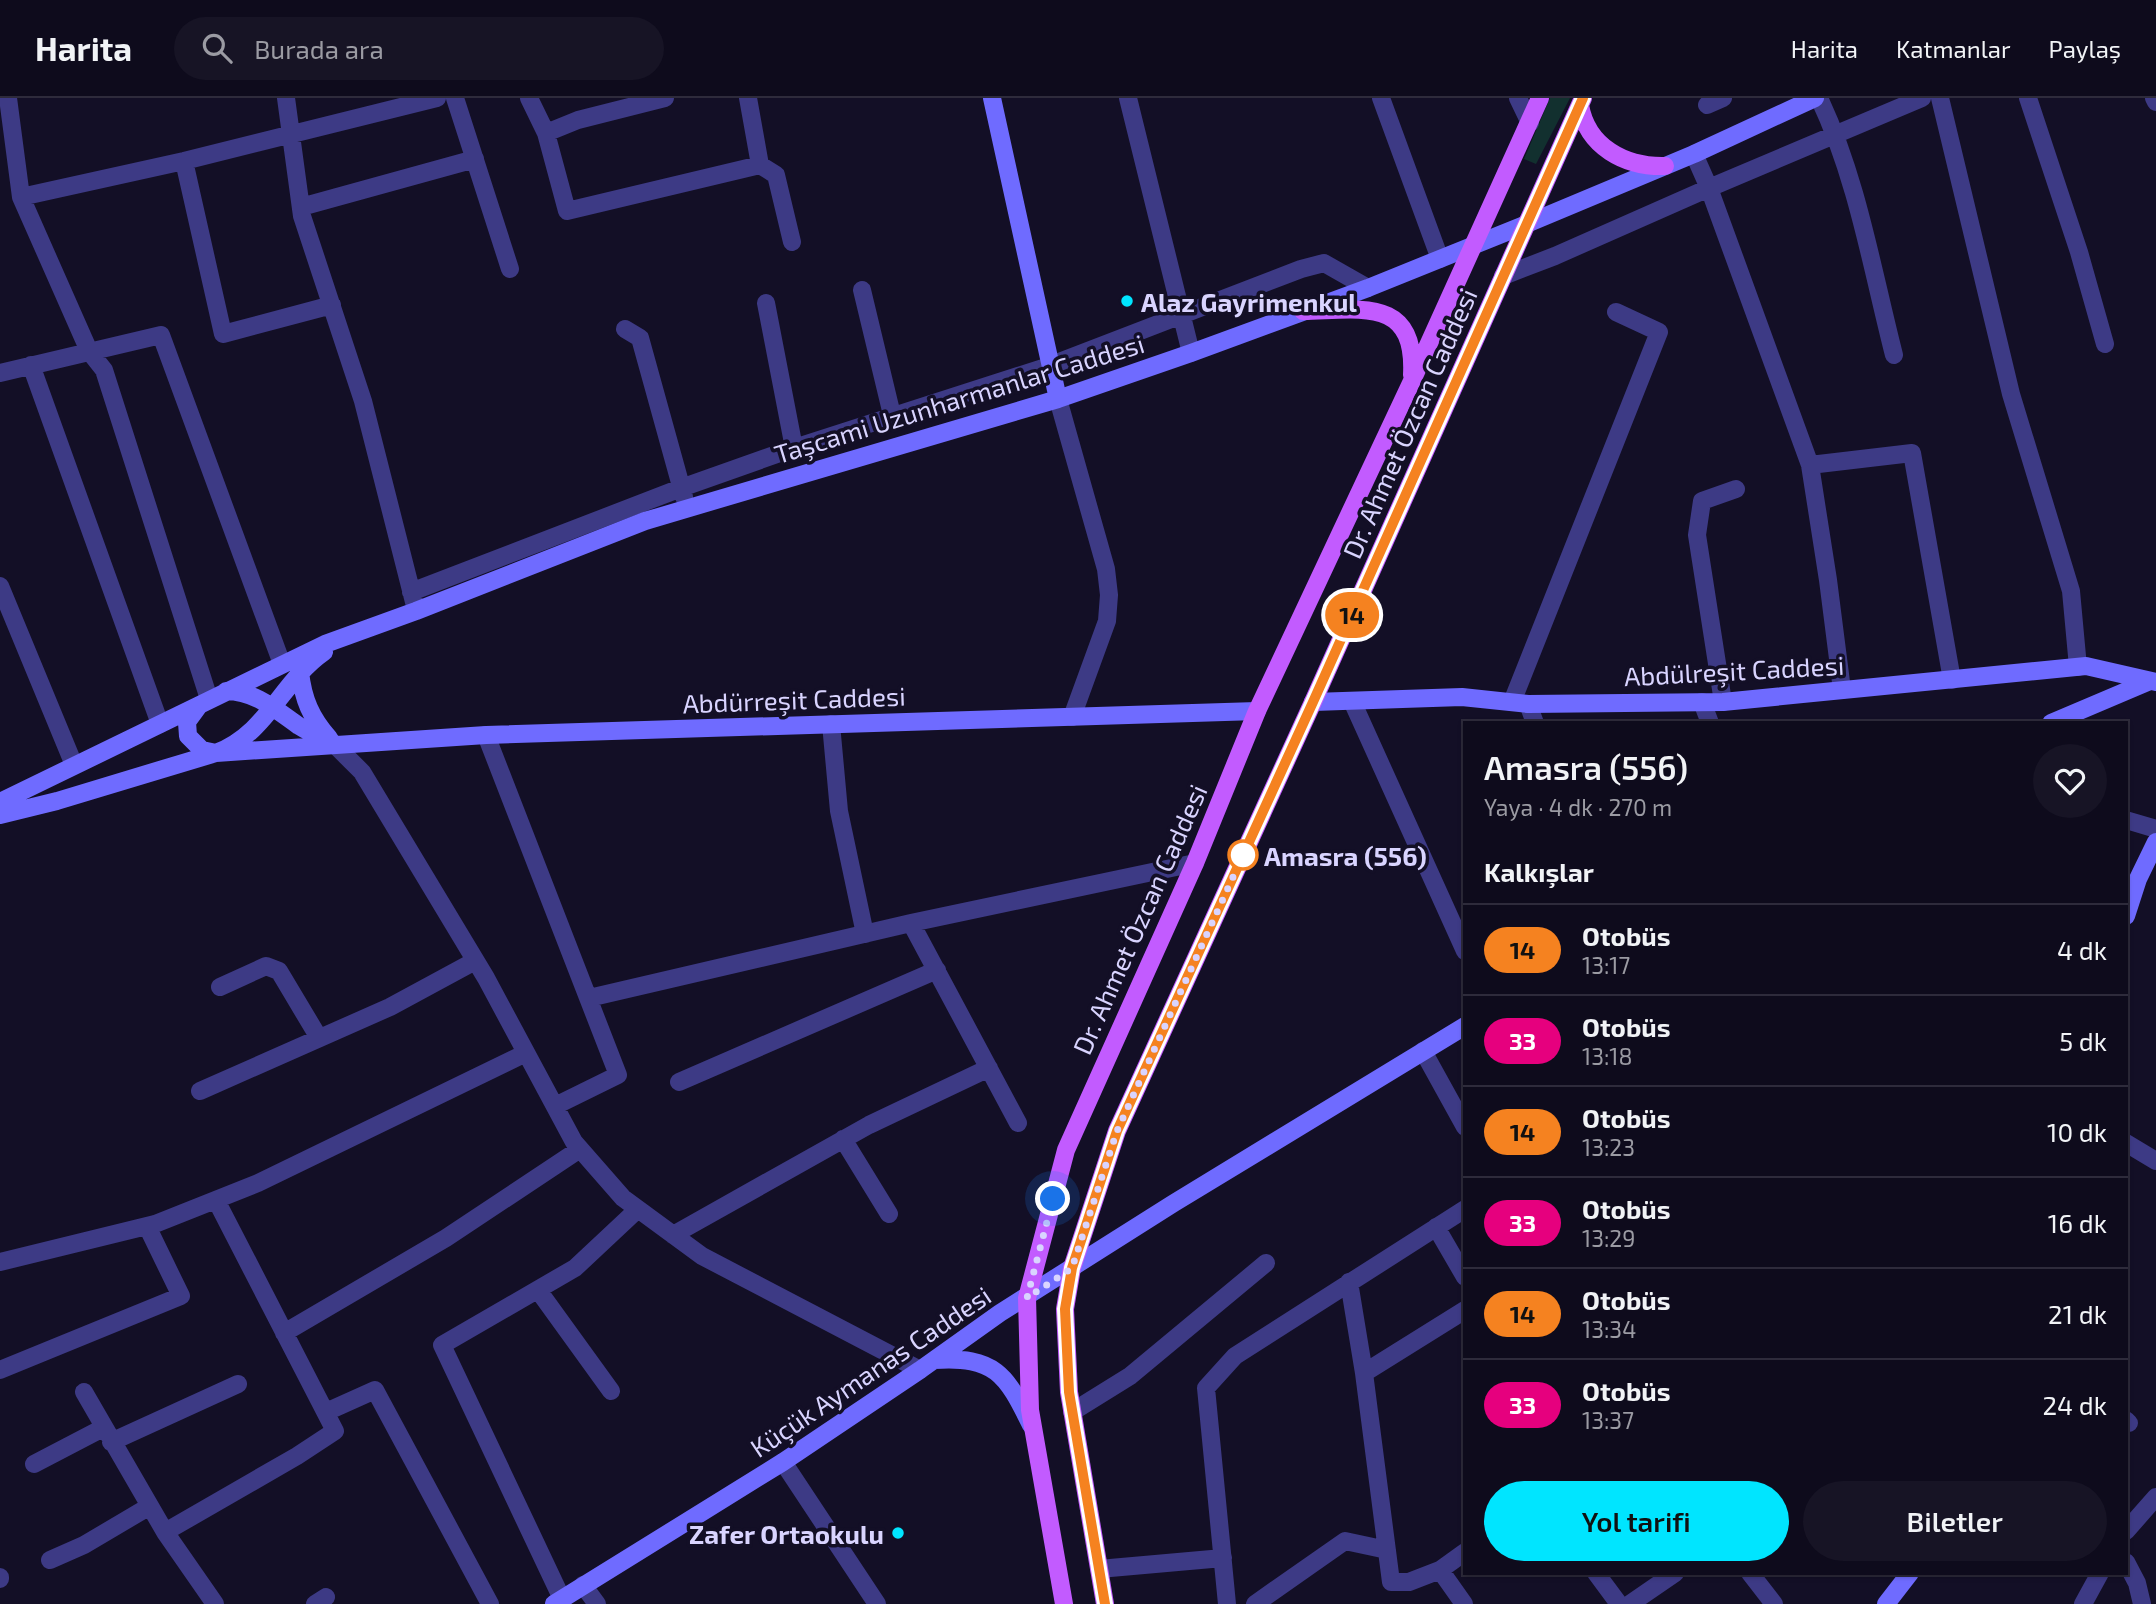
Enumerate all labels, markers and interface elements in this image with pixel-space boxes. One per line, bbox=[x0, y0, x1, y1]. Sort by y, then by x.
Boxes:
search box bbox=[174, 17, 664, 80]
text: Harita bbox=[35, 28, 132, 68]
icon: search bbox=[198, 29, 236, 67]
text: Burada ara bbox=[254, 33, 384, 64]
text: Harita bbox=[1791, 34, 1858, 63]
text: Katmanlar bbox=[1896, 34, 2011, 63]
text: Paylaş bbox=[2049, 34, 2121, 63]
street label: Dr. Ahmet Özcan Caddesi bbox=[1335, 283, 1483, 563]
place label: Alaz Gayrimenkul bbox=[1141, 286, 1357, 318]
marker: Alaz Gayrimenkul bbox=[1119, 293, 1135, 309]
street label: Taşcami Uzunharmanlar Caddesi bbox=[770, 327, 1148, 471]
line badge: 14 bbox=[1320, 592, 1384, 638]
text: 14 bbox=[1339, 600, 1365, 629]
street label: Abdülreşit Caddesi bbox=[1623, 649, 1845, 693]
street label: Abdürreşit Caddesi bbox=[682, 680, 906, 720]
button: heart bbox=[2033, 744, 2107, 818]
text: Amasra (556) bbox=[1484, 747, 1688, 787]
street label: Dr. Ahmet Özcan Caddesi bbox=[1065, 779, 1213, 1059]
text: Yaya · 4 dk · 270 m bbox=[1484, 793, 1672, 821]
marker: Amasra (556) bbox=[1228, 840, 1258, 870]
place label: Amasra (556) bbox=[1264, 840, 1427, 871]
text: Kalkışlar bbox=[1484, 856, 1594, 887]
text: Otobüs bbox=[1582, 920, 1671, 951]
text: 4 dk bbox=[2057, 934, 2107, 965]
text: 14 bbox=[1510, 935, 1535, 964]
text: 13:17 bbox=[1582, 951, 1630, 979]
text: Otobüs bbox=[1582, 1011, 1671, 1042]
text: 5 dk bbox=[2059, 1025, 2107, 1056]
text: 33 bbox=[1509, 1026, 1536, 1055]
text: 13:18 bbox=[1582, 1042, 1633, 1070]
text: Otobüs bbox=[1582, 1102, 1671, 1133]
text: 10 dk bbox=[2047, 1116, 2107, 1147]
text: 14 bbox=[1510, 1117, 1535, 1146]
text: 13:23 bbox=[1582, 1133, 1635, 1161]
your location bbox=[1035, 1181, 1070, 1216]
text: Otobüs bbox=[1582, 1193, 1671, 1224]
text: 16 dk bbox=[2048, 1207, 2107, 1238]
text: 33 bbox=[1509, 1208, 1536, 1237]
text: 13:29 bbox=[1582, 1224, 1635, 1252]
street label: Küçük Aymanas Caddesi bbox=[744, 1279, 997, 1465]
text: Otobüs bbox=[1582, 1284, 1671, 1315]
text: 21 dk bbox=[2048, 1298, 2107, 1329]
text: 14 bbox=[1510, 1299, 1535, 1328]
text: 13:34 bbox=[1582, 1315, 1636, 1343]
text: Otobüs bbox=[1582, 1375, 1671, 1406]
text: 24 dk bbox=[2042, 1389, 2107, 1420]
text: 33 bbox=[1509, 1390, 1536, 1419]
text: 13:37 bbox=[1582, 1406, 1634, 1434]
button: Yol tarifi bbox=[1484, 1481, 1789, 1561]
button: Biletler bbox=[1803, 1481, 2107, 1561]
place label: Zafer Ortaokulu bbox=[689, 1518, 884, 1549]
marker: Zafer Ortaokulu bbox=[890, 1525, 906, 1541]

